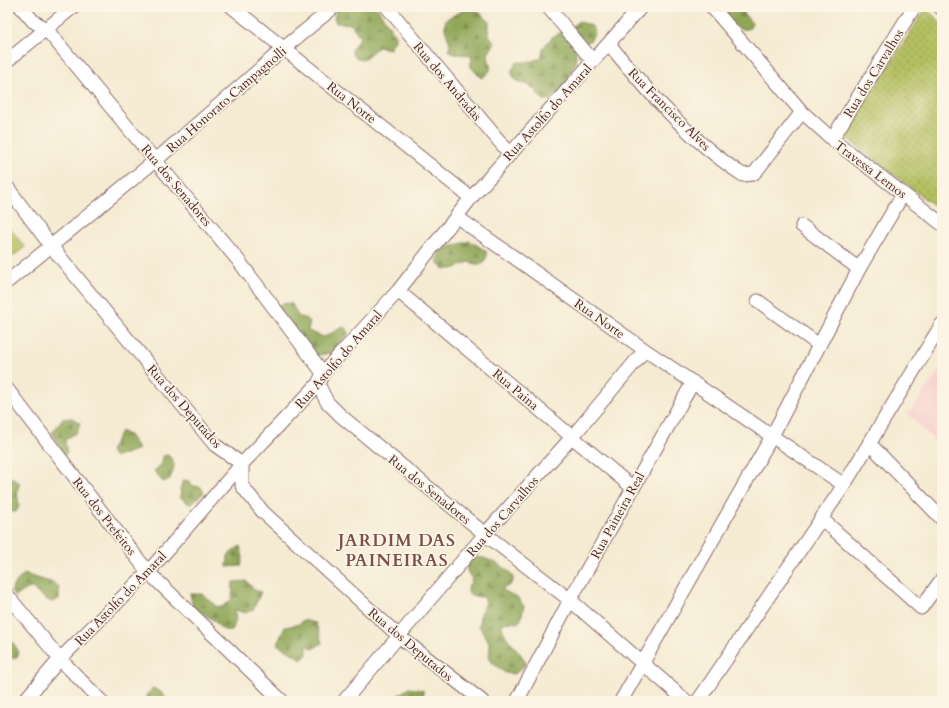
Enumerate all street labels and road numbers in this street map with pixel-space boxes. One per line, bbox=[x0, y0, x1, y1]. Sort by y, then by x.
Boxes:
street label: Rua dos Carvalhos bbox=[839, 26, 908, 121]
street label: Rua dos Andradas bbox=[409, 38, 486, 125]
street label: Rua Honorato Campagnolli bbox=[163, 42, 291, 157]
street label: Rua Astolfo do Amaral bbox=[499, 60, 597, 165]
street label: Rua Francisco Alves bbox=[624, 64, 715, 155]
street label: Rua Norte bbox=[323, 78, 380, 128]
street label: Travessa Lemos bbox=[831, 137, 910, 203]
street label: Rua dos Senadores bbox=[137, 141, 216, 230]
street label: Rua Norte bbox=[570, 295, 628, 343]
street label: Rua Astolfo do Amaral bbox=[291, 306, 387, 413]
street label: Rua dos Deputados bbox=[143, 361, 226, 452]
street label: Rua Paina bbox=[488, 365, 543, 415]
street label: Rua dos Senadores bbox=[384, 451, 474, 529]
street label: Rua Paineira Real bbox=[587, 468, 650, 562]
street label: Rua dos Carvalhos bbox=[463, 473, 543, 561]
street label: Rua dos Prefeitos bbox=[68, 474, 140, 559]
street label: Rua Astolfo do Amaral bbox=[71, 547, 171, 650]
street label: Rua dos Deputados bbox=[364, 604, 457, 686]

